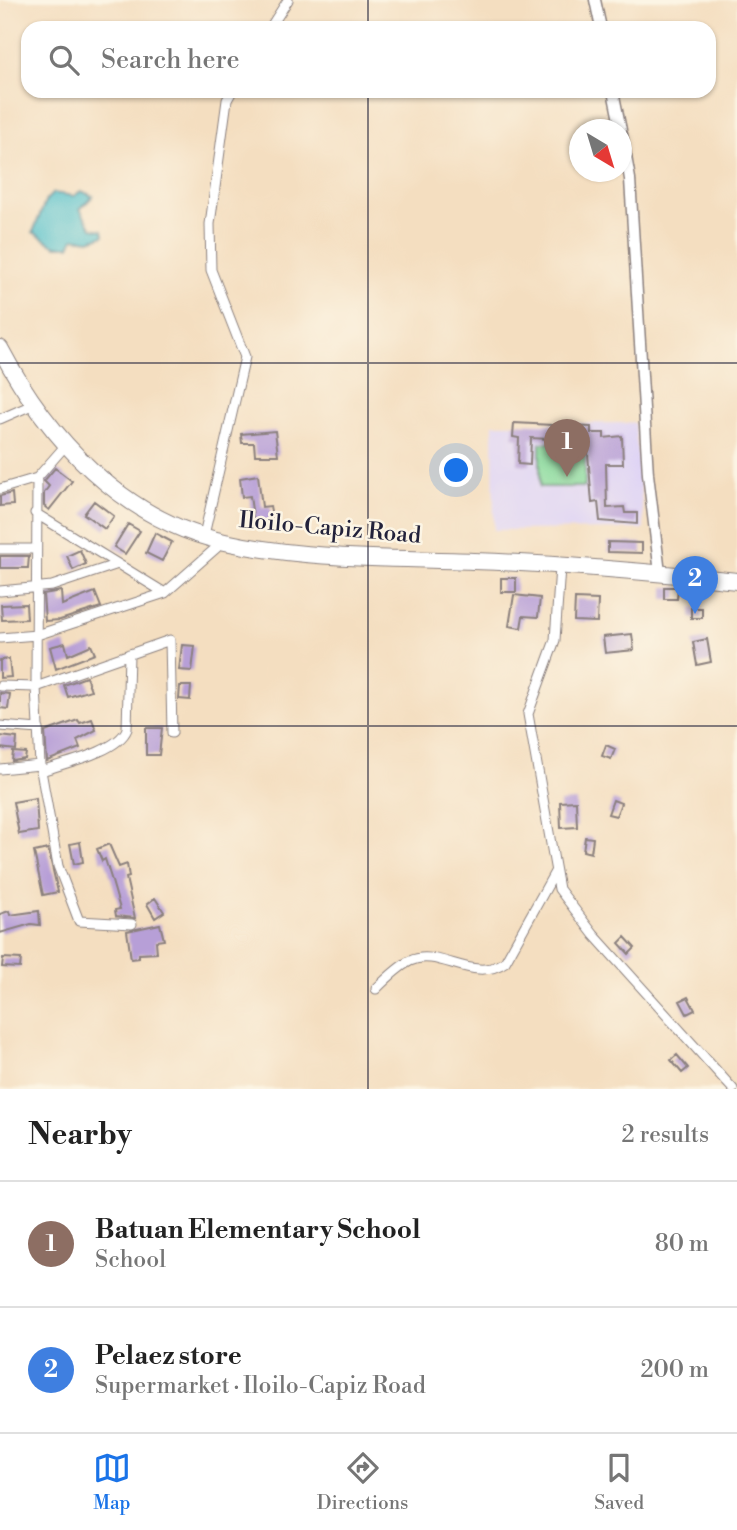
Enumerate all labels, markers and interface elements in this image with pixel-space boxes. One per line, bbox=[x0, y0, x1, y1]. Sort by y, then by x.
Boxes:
search box bbox=[21, 21, 716, 98]
icon: search bbox=[45, 41, 83, 79]
text: Search here bbox=[101, 44, 240, 76]
north arrow bbox=[569, 119, 632, 182]
pin: 1 bbox=[544, 419, 590, 477]
your location bbox=[439, 453, 473, 487]
street label: Iloilo-Capiz Road bbox=[238, 506, 422, 550]
pin: 2 bbox=[672, 556, 718, 614]
text: Nearby bbox=[28, 1116, 132, 1154]
text: 2 results bbox=[622, 1121, 709, 1149]
text: Batuan Elementary School bbox=[95, 1214, 421, 1246]
text: 1 bbox=[45, 1230, 57, 1258]
text: 80 m bbox=[655, 1230, 709, 1258]
text: School bbox=[95, 1246, 166, 1274]
text: Pelaez store bbox=[95, 1340, 242, 1372]
text: 2 bbox=[44, 1356, 58, 1384]
text: 200 m bbox=[641, 1356, 709, 1384]
text: Supermarket · Iloilo-Capiz Road bbox=[95, 1372, 426, 1400]
tab: Map bbox=[93, 1449, 131, 1515]
tab: Directions bbox=[317, 1449, 408, 1515]
tab: Saved bbox=[594, 1449, 644, 1515]

